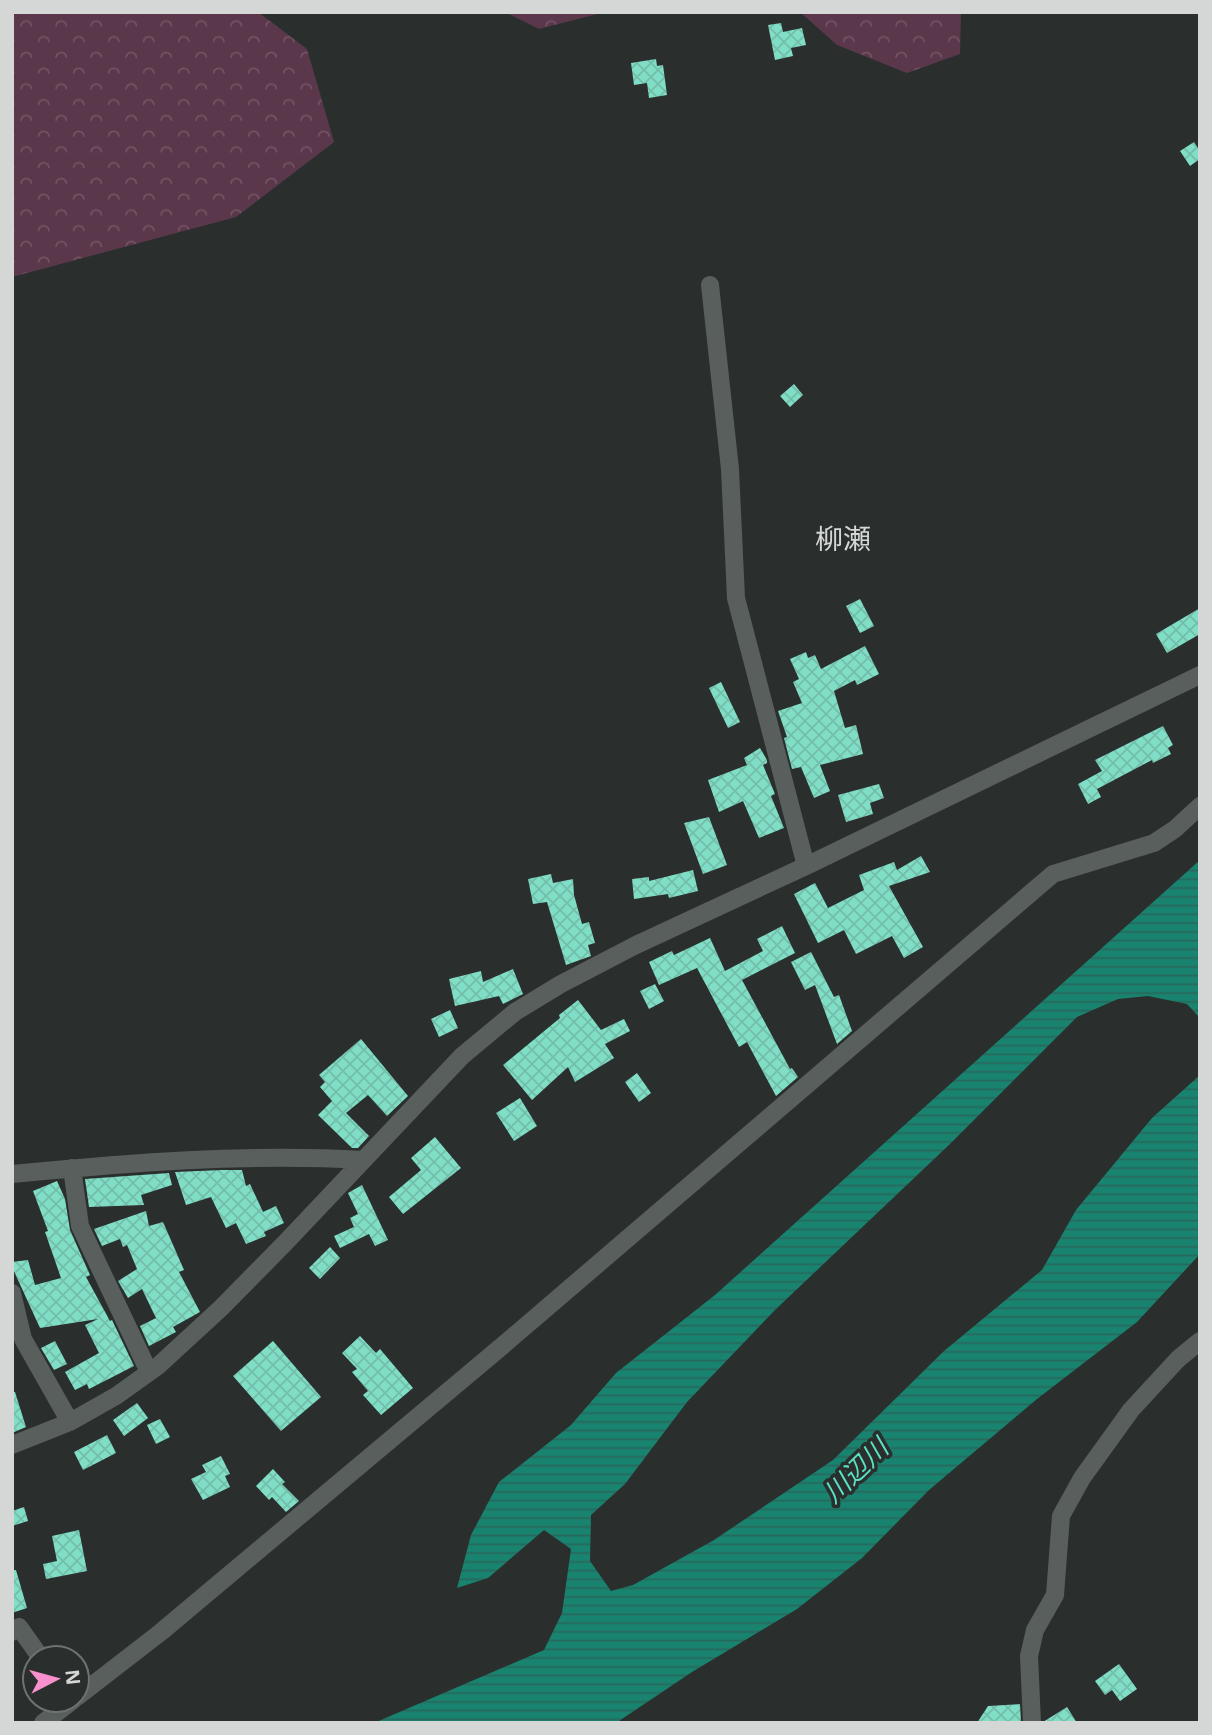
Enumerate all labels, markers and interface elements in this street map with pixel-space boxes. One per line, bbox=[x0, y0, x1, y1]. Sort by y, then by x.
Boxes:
district label: 柳瀬 bbox=[815, 519, 871, 557]
water label: 川辺川 bbox=[814, 1428, 898, 1510]
north arrow bbox=[21, 1644, 91, 1714]
text: N bbox=[59, 1668, 87, 1686]

